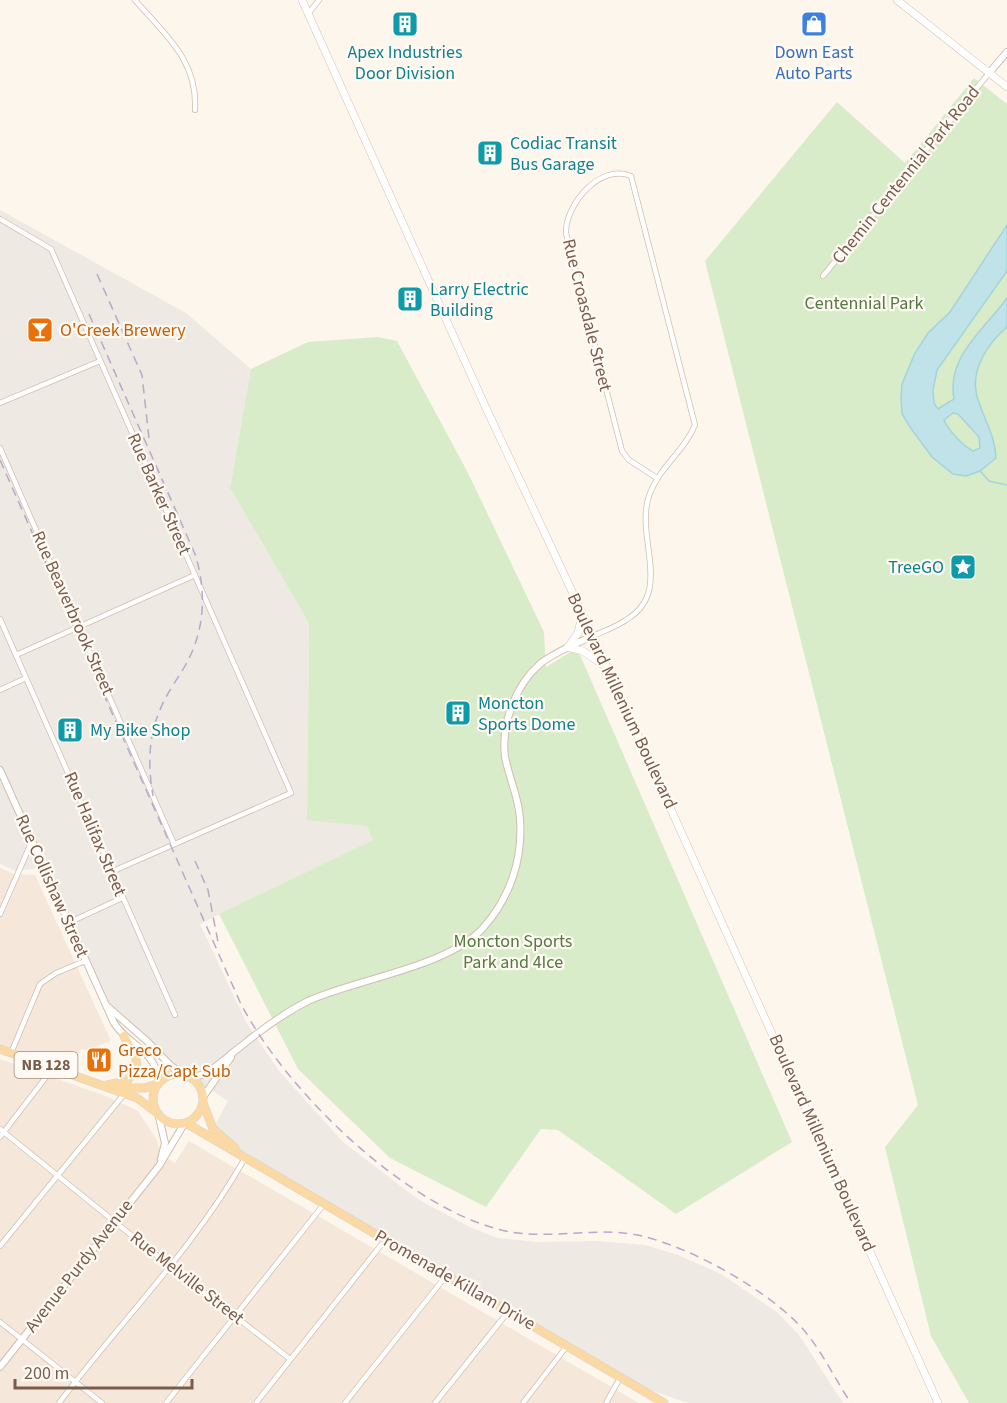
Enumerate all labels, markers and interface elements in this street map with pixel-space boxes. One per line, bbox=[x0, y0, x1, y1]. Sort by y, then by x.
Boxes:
building icon: Apex Industries Door Division bbox=[390, 9, 420, 39]
shop icon: Down East Auto Parts bbox=[799, 9, 829, 39]
place label: Apex Industries Door Division bbox=[348, 40, 462, 86]
place label: Down East Auto Parts bbox=[775, 40, 853, 86]
street label: Chemin Centennial Park Road bbox=[826, 81, 986, 269]
place label: Codiac Transit Bus Garage bbox=[510, 131, 617, 177]
building icon: Codiac Transit Bus Garage bbox=[475, 138, 505, 168]
street label: Rue Croasdale Street bbox=[556, 236, 618, 394]
place label: Larry Electric Building bbox=[430, 277, 529, 323]
building icon: Larry Electric Building bbox=[395, 284, 425, 314]
park label: Centennial Park bbox=[805, 291, 924, 316]
bar icon: O'Creek Brewery bbox=[25, 315, 55, 345]
place label: O'Creek Brewery bbox=[60, 318, 186, 343]
street label: Rue Barker Street bbox=[121, 429, 197, 559]
street label: Rue Beaverbrook Street bbox=[25, 527, 121, 699]
place icon: TreeGO bbox=[948, 552, 978, 582]
place label: TreeGO bbox=[888, 555, 944, 580]
street label: Boulevard Millenium Boulevard bbox=[561, 589, 683, 813]
place label: Moncton Sports Dome bbox=[478, 691, 575, 737]
building icon: Moncton Sports Dome bbox=[443, 698, 473, 728]
building icon: My Bike Shop bbox=[55, 715, 85, 745]
place label: My Bike Shop bbox=[90, 718, 190, 743]
street label: Rue Halifax Street bbox=[57, 768, 133, 900]
street label: Rue Collishaw Street bbox=[9, 810, 95, 962]
park label: Moncton Sports Park and 4Ice bbox=[454, 929, 572, 975]
street label: Boulevard Millenium Boulevard bbox=[763, 1030, 881, 1256]
place label: Greco Pizza/Capt Sub bbox=[118, 1038, 231, 1084]
restaurant icon: Greco Pizza/Capt Sub bbox=[84, 1045, 114, 1075]
road number: NB 128 bbox=[15, 1052, 78, 1078]
street label: Avenue Purdy Avenue bbox=[19, 1194, 139, 1338]
street label: Promenade Killam Drive bbox=[370, 1224, 540, 1336]
street label: Rue Melville Street bbox=[125, 1225, 249, 1331]
scale bar bbox=[15, 1352, 192, 1390]
text: 200 m bbox=[24, 1361, 69, 1386]

